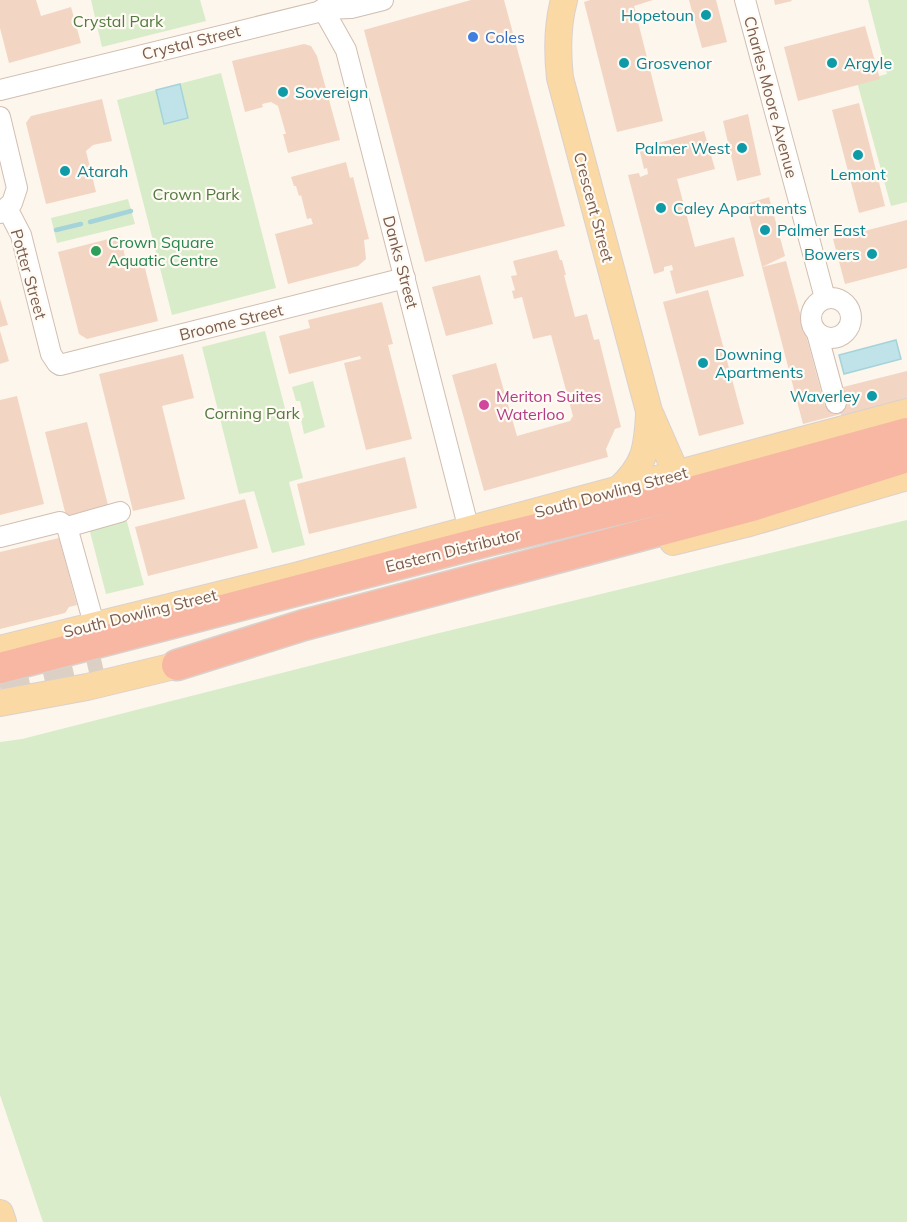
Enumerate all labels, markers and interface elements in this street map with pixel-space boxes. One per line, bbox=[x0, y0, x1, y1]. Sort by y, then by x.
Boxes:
place label: Hopetoun bbox=[621, 5, 694, 25]
marker: Hopetoun bbox=[699, 8, 713, 22]
park label: Crystal Park bbox=[73, 11, 164, 31]
street label: Charles Moore Avenue bbox=[740, 14, 802, 180]
street label: Crystal Street bbox=[140, 20, 243, 64]
place label: Coles bbox=[485, 27, 525, 47]
marker: Coles bbox=[466, 30, 480, 44]
place label: Grosvenor bbox=[636, 53, 712, 73]
place label: Argyle bbox=[844, 53, 892, 73]
marker: Grosvenor bbox=[617, 56, 631, 70]
marker: Argyle bbox=[825, 56, 839, 70]
place label: Sovereign bbox=[295, 82, 368, 102]
marker: Sovereign bbox=[276, 85, 290, 99]
place label: Palmer West bbox=[635, 138, 730, 158]
marker: Palmer West bbox=[735, 141, 749, 155]
marker: Lemont bbox=[851, 148, 865, 162]
street label: Crescent Street bbox=[570, 150, 618, 265]
place label: Atarah bbox=[77, 161, 128, 181]
marker: Atarah bbox=[58, 164, 72, 178]
place label: Lemont bbox=[830, 164, 886, 184]
park label: Crown Park bbox=[153, 184, 240, 204]
place label: Caley Apartments bbox=[673, 198, 807, 218]
marker: Caley Apartments bbox=[654, 201, 668, 215]
street label: Danks Street bbox=[379, 213, 423, 311]
place label: Palmer East bbox=[777, 220, 866, 240]
marker: Palmer East bbox=[758, 223, 772, 237]
street label: Potter Street bbox=[7, 227, 52, 322]
place label: Crown Square Aquatic Centre bbox=[108, 232, 218, 270]
marker: Crown Square Aquatic Centre bbox=[89, 244, 103, 258]
place label: Bowers bbox=[804, 244, 860, 264]
marker: Bowers bbox=[865, 247, 879, 261]
street label: Broome Street bbox=[177, 299, 285, 345]
place label: Downing Apartments bbox=[715, 344, 804, 382]
marker: Downing Apartments bbox=[696, 356, 710, 370]
place label: Meriton Suites Waterloo bbox=[496, 386, 601, 424]
place label: Waverley bbox=[790, 386, 860, 406]
marker: Waverley bbox=[865, 389, 879, 403]
marker: Meriton Suites Waterloo bbox=[477, 398, 491, 412]
park label: Corning Park bbox=[204, 403, 300, 423]
street label: South Dowling Street bbox=[532, 462, 690, 522]
street label: Eastern Distributor bbox=[383, 524, 523, 576]
street label: South Dowling Street bbox=[61, 584, 219, 642]

